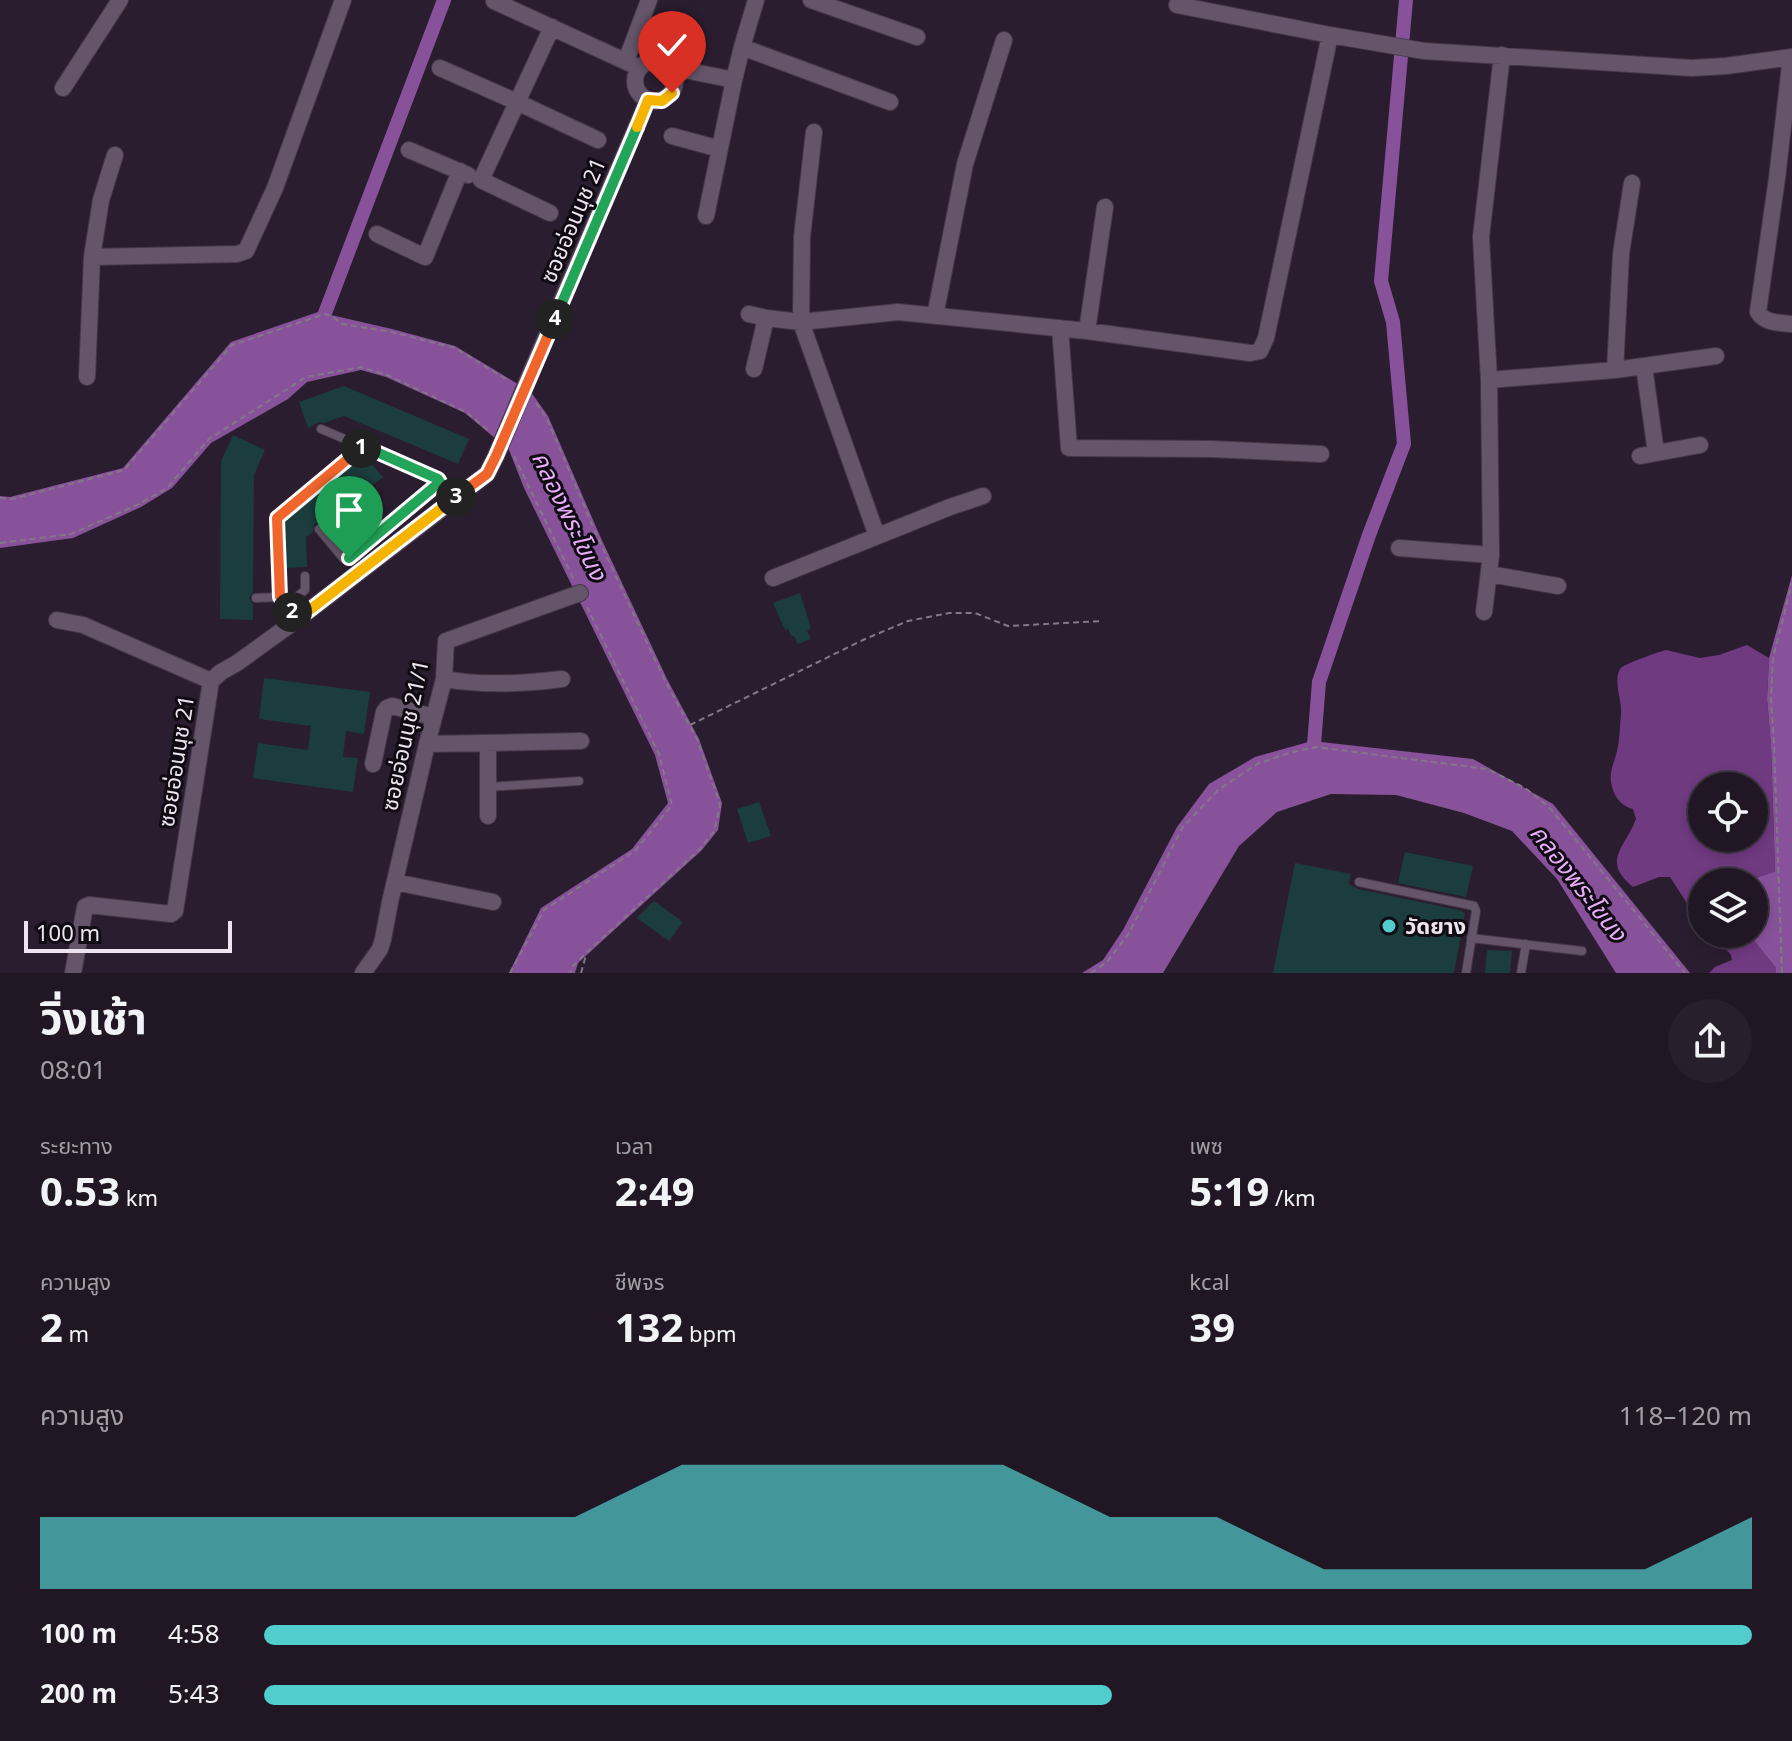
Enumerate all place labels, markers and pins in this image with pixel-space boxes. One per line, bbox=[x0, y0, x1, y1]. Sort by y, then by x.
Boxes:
pin bbox=[638, 11, 706, 93]
pin: 4 bbox=[535, 299, 575, 339]
pin: 1 bbox=[341, 428, 381, 468]
pin bbox=[315, 476, 383, 558]
pin: 3 bbox=[436, 477, 476, 517]
pin: 2 bbox=[272, 592, 312, 632]
place label: วัดยาง bbox=[1405, 911, 1466, 944]
marker: วัดยาง bbox=[1380, 917, 1398, 935]

